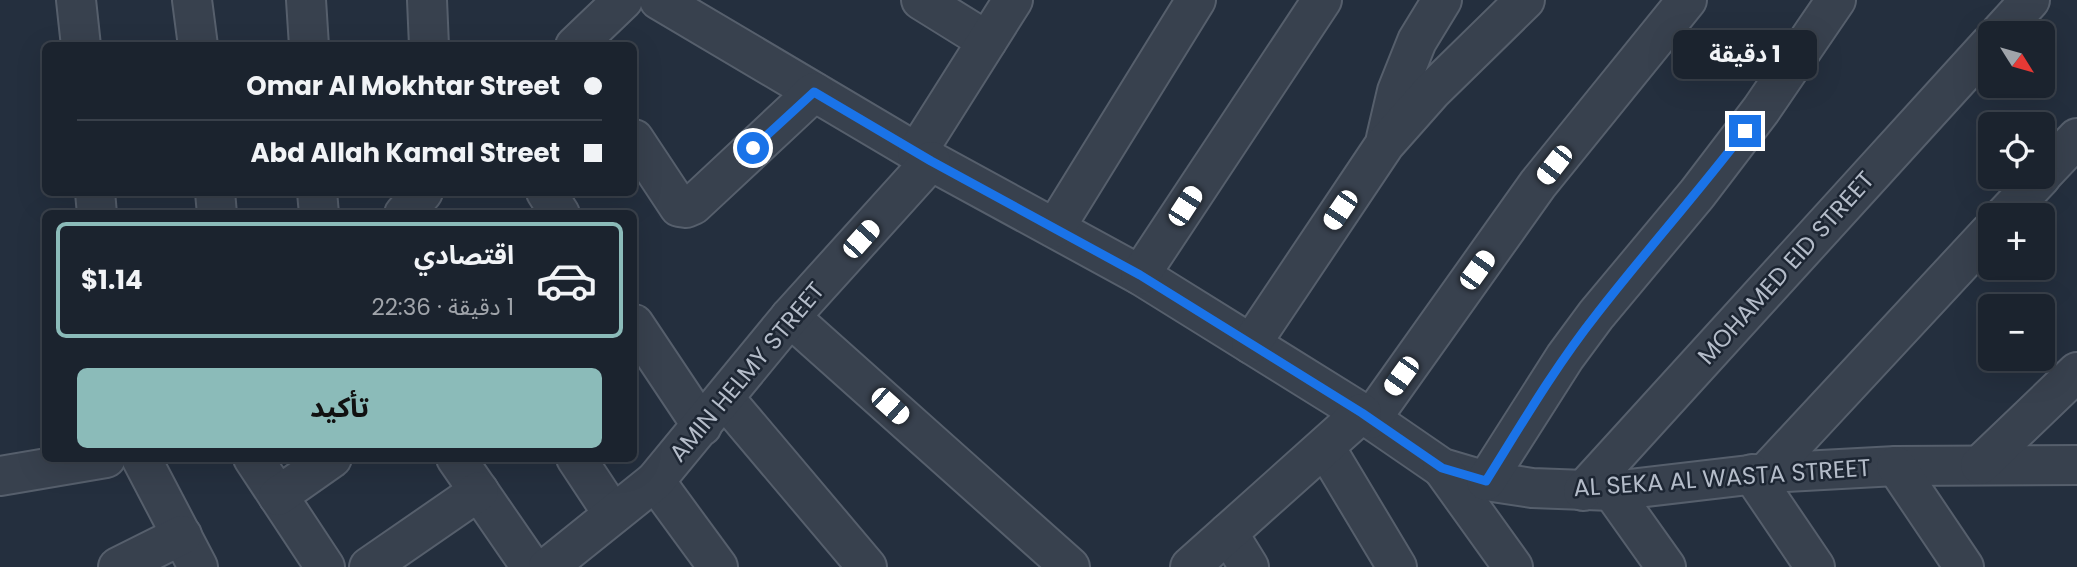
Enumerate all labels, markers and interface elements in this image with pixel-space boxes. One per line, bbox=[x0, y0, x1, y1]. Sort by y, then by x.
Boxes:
north arrow bbox=[1978, 21, 2054, 98]
map controls bbox=[1978, 21, 2055, 371]
callout: 1 دقيقة bbox=[1673, 30, 1817, 78]
text: 1 دقيقة bbox=[1709, 38, 1781, 70]
text: Omar Al Mokhtar Street bbox=[246, 68, 560, 104]
button: locate bbox=[1978, 112, 2055, 189]
route end bbox=[1729, 115, 1761, 147]
route start bbox=[737, 132, 769, 164]
text: Abd Allah Kamal Street bbox=[250, 135, 560, 171]
car bbox=[1533, 142, 1576, 188]
street label: MOHAMED EID STREET bbox=[1690, 164, 1881, 371]
car bbox=[1165, 183, 1206, 229]
car bbox=[1320, 187, 1361, 233]
button: + bbox=[1978, 203, 2055, 280]
car bbox=[840, 216, 883, 262]
text: اقتصادي bbox=[414, 237, 514, 273]
car bbox=[1457, 247, 1498, 293]
icon: car bbox=[535, 249, 598, 312]
text: $1.14 bbox=[81, 262, 143, 298]
street label: AMIN HELMY STREET bbox=[661, 275, 832, 469]
text: 1 دقيقة · 22:36 bbox=[371, 291, 514, 323]
button: − bbox=[1978, 294, 2055, 371]
car bbox=[1381, 353, 1422, 399]
button: تأكيد bbox=[77, 368, 602, 448]
car bbox=[868, 384, 913, 428]
street label: AL SEKA AL WASTA STREET bbox=[1572, 451, 1872, 504]

